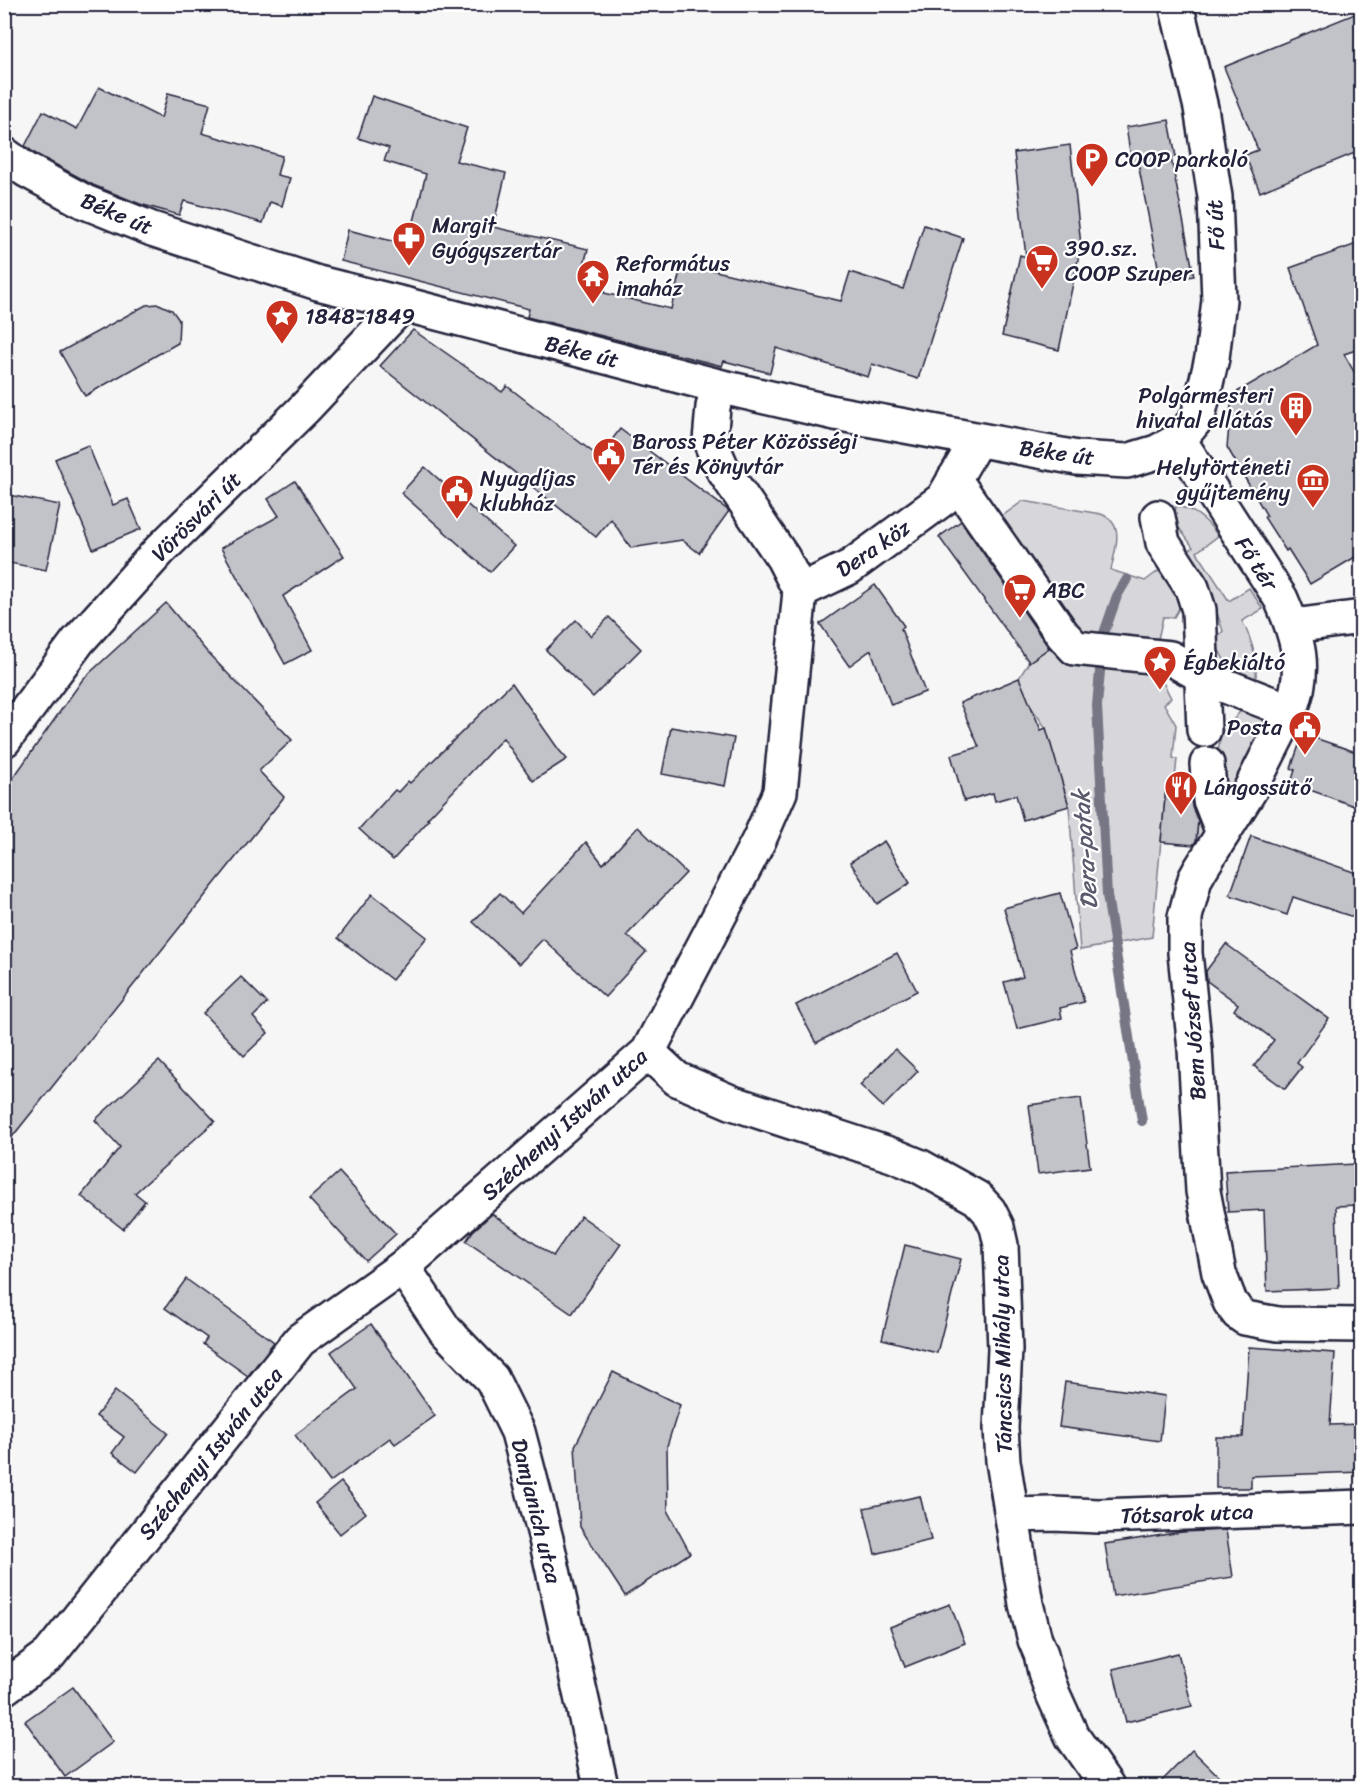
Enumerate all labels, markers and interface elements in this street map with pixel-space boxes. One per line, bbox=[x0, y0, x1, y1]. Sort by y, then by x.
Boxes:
place label: COOP parkoló bbox=[1115, 140, 1249, 179]
parking icon: COOP parkoló bbox=[1074, 141, 1110, 188]
street label: Béke út bbox=[75, 181, 159, 246]
street label: Fő út bbox=[1195, 198, 1236, 251]
place label: Margit Gyógyszertár bbox=[432, 206, 563, 270]
pharmacy icon: Margit Gyógyszertár bbox=[391, 220, 427, 267]
place label: 390.sz. COOP Szuper bbox=[1065, 229, 1193, 293]
supermarket icon: 390.sz. COOP Szuper bbox=[1024, 243, 1060, 290]
place label: Református imaház bbox=[616, 244, 731, 308]
temple icon: Református imaház bbox=[575, 258, 611, 305]
place label: 1848-1849 bbox=[305, 297, 415, 336]
place icon: 1848-1849 bbox=[264, 298, 300, 345]
street label: Béke út bbox=[541, 323, 624, 380]
place label: Polgármesteri hivatal ellátás bbox=[1136, 376, 1274, 440]
building icon: Polgármesteri hivatal ellátás bbox=[1278, 390, 1314, 437]
place label: Baross Péter Közösségi Tér és Könyvtár bbox=[632, 422, 858, 486]
street label: Béke út bbox=[1017, 428, 1097, 477]
public building icon: Baross Péter Közösségi Tér és Könyvtár bbox=[591, 436, 627, 483]
place label: Helytörténeti gyűjtemény bbox=[1157, 448, 1291, 512]
place label: Nyugdíjas klubház bbox=[480, 459, 576, 523]
street label: Vörösvári út bbox=[141, 461, 251, 571]
museum icon: Helytörténeti gyűjtemény bbox=[1295, 462, 1331, 509]
public building icon: Nyugdíjas klubház bbox=[439, 473, 475, 520]
street label: Dera köz bbox=[828, 509, 919, 588]
street label: Fő tér bbox=[1224, 528, 1290, 600]
place label: ABC bbox=[1042, 571, 1085, 610]
supermarket icon: ABC bbox=[1002, 572, 1038, 619]
place label: Égbekiáltó bbox=[1183, 643, 1286, 682]
place icon: Égbekiáltó bbox=[1142, 644, 1178, 691]
place label: Posta bbox=[1227, 708, 1283, 747]
public building icon: Posta bbox=[1287, 709, 1323, 756]
place label: Lángossütő bbox=[1204, 768, 1313, 807]
restaurant icon: Lángossütő bbox=[1163, 769, 1199, 816]
water label: Dera-patak bbox=[1060, 786, 1110, 911]
street label: Bem József utca bbox=[1168, 940, 1217, 1102]
street label: Széchenyi István utca bbox=[472, 1038, 658, 1211]
street label: Táncsics Mihály utca bbox=[981, 1254, 1024, 1454]
street label: Széchenyi István utca bbox=[128, 1357, 294, 1549]
street label: Damjanich utca bbox=[500, 1434, 574, 1589]
street label: Tótsarok utca bbox=[1120, 1492, 1254, 1535]

